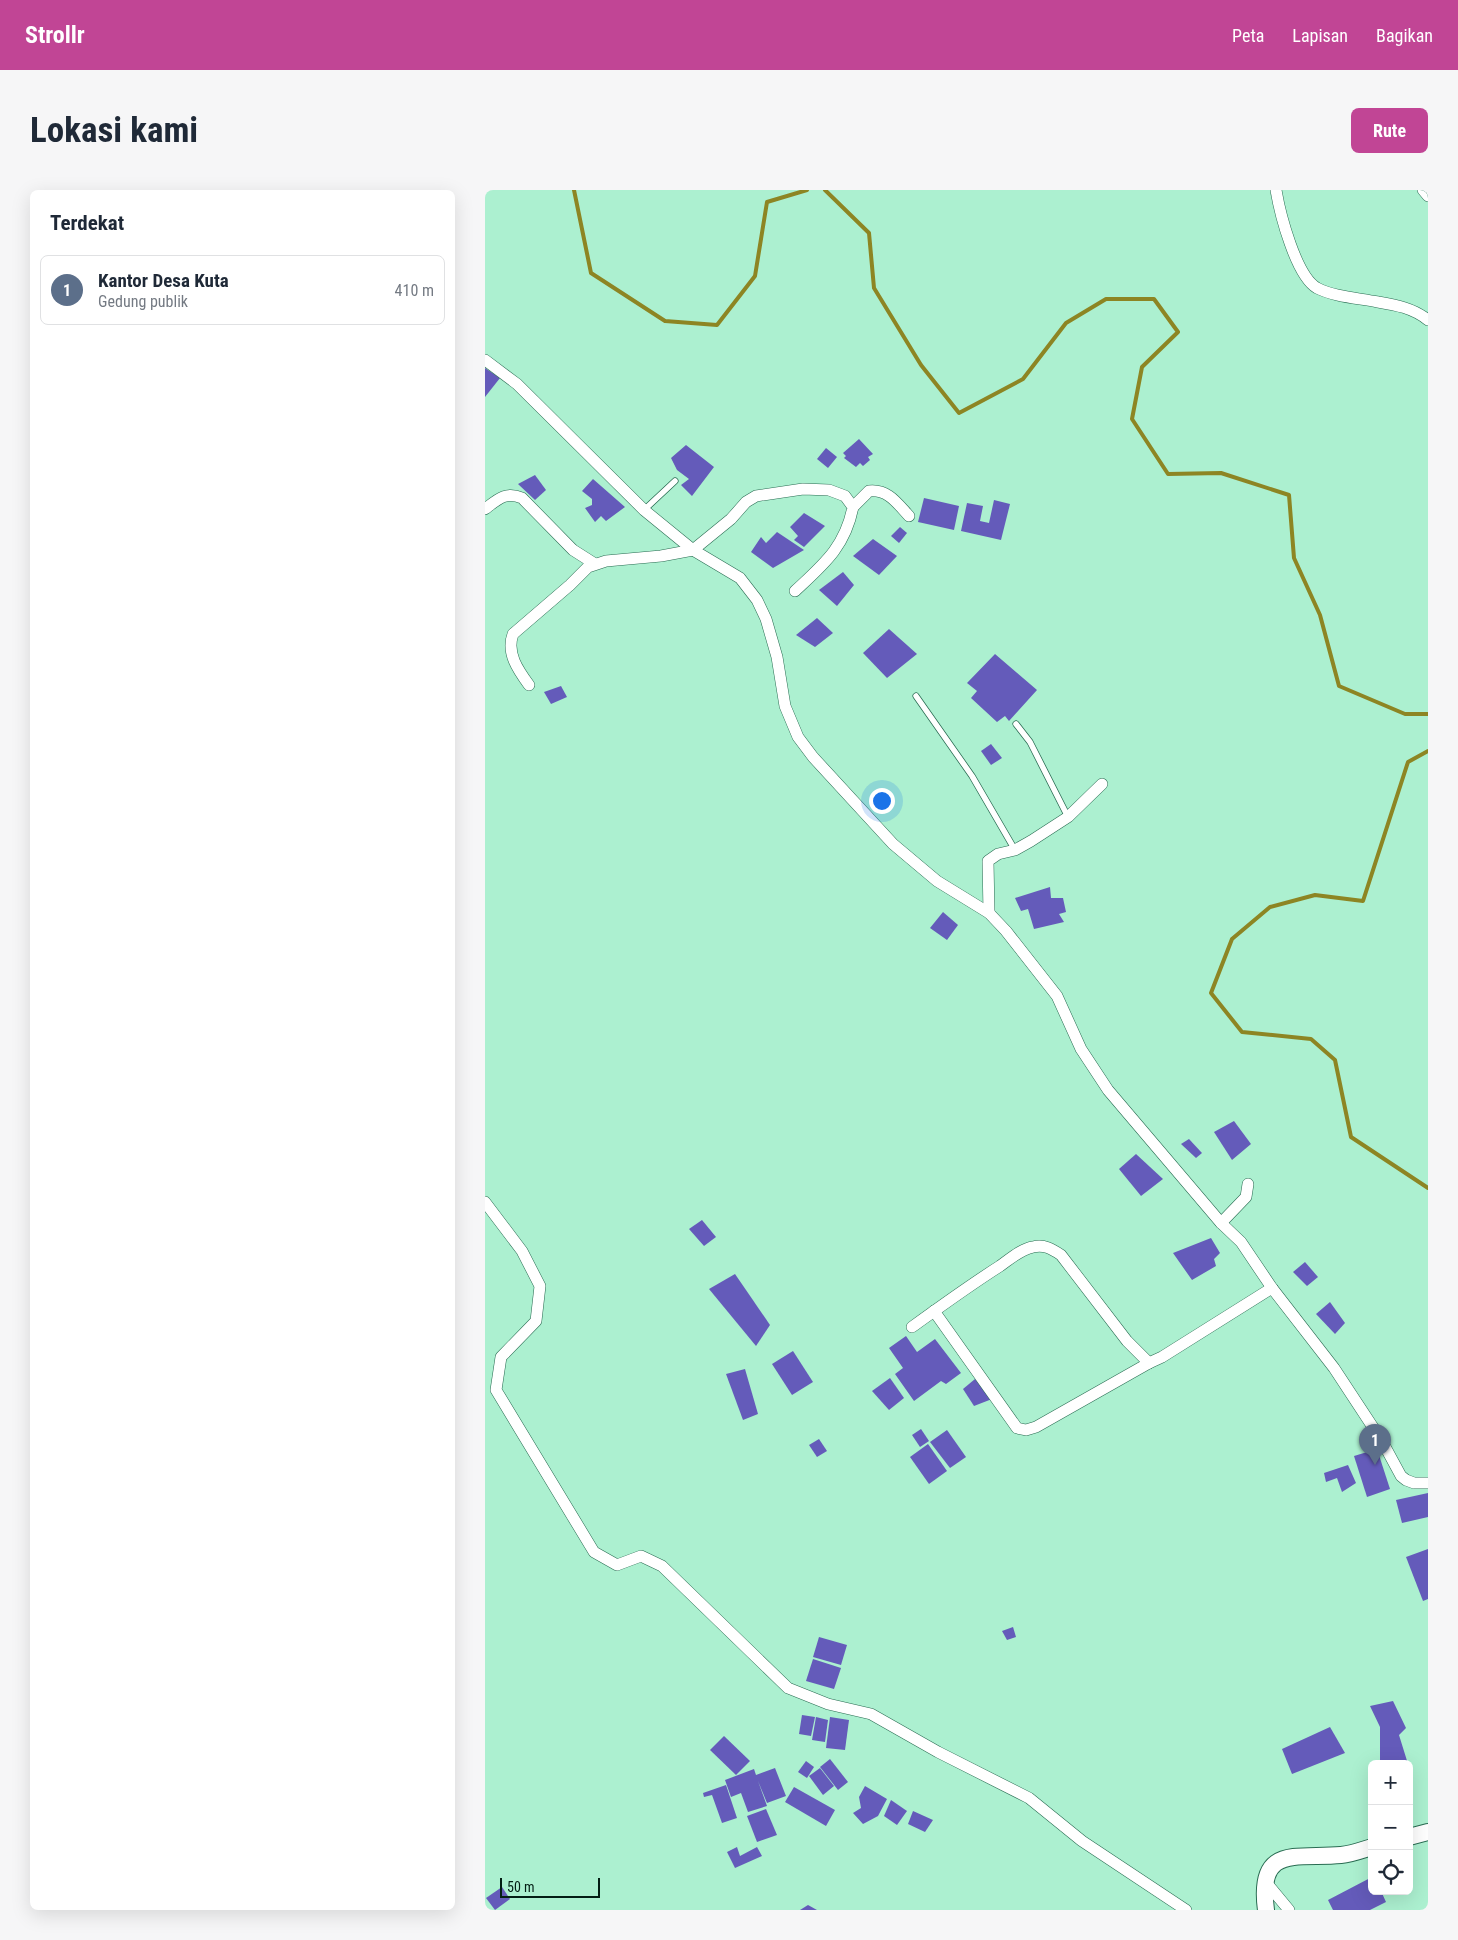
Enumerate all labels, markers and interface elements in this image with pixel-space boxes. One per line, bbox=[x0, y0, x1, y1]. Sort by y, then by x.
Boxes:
text: Strollr bbox=[25, 21, 85, 49]
text: Peta bbox=[1232, 25, 1264, 46]
text: Lapisan bbox=[1292, 25, 1348, 46]
text: Bagikan bbox=[1376, 25, 1433, 46]
button: Rute bbox=[1351, 108, 1428, 153]
text: Lokasi kami bbox=[30, 110, 198, 151]
text: Terdekat bbox=[50, 211, 124, 235]
text: Kantor Desa Kuta bbox=[98, 269, 229, 292]
text: 1 bbox=[63, 281, 71, 300]
text: 410 m bbox=[395, 281, 434, 300]
text: Gedung publik bbox=[98, 292, 188, 311]
your location bbox=[869, 788, 895, 814]
pin: 1 bbox=[1359, 1424, 1391, 1465]
map controls bbox=[1368, 1760, 1413, 1895]
button: + bbox=[1368, 1760, 1413, 1805]
button: − bbox=[1368, 1805, 1413, 1850]
button: locate bbox=[1368, 1850, 1413, 1895]
scale bar bbox=[500, 1875, 600, 1898]
text: 50 m bbox=[507, 1879, 535, 1895]

